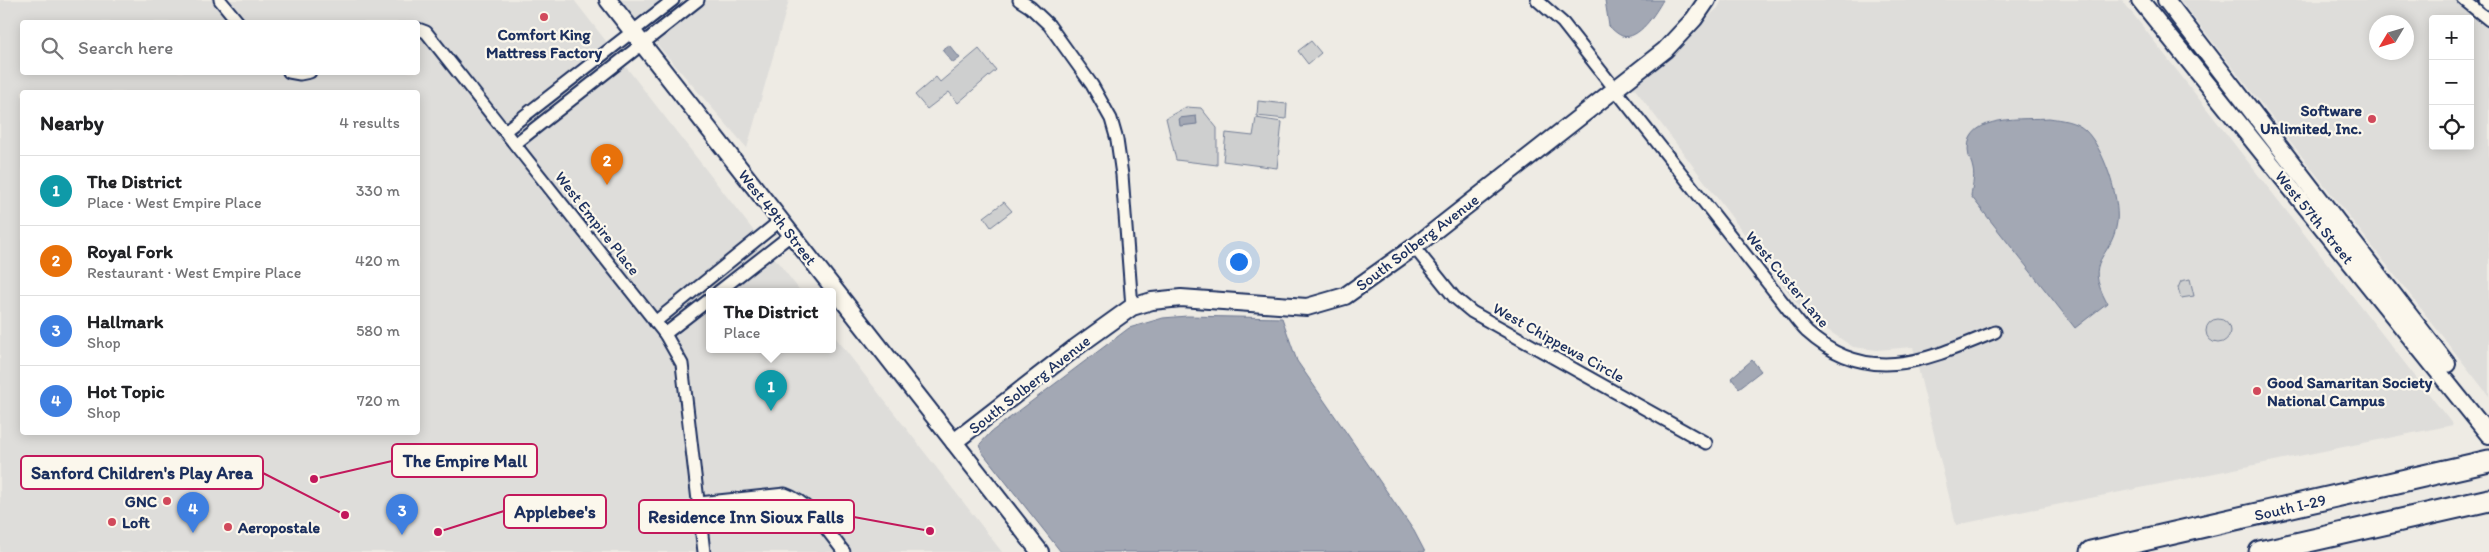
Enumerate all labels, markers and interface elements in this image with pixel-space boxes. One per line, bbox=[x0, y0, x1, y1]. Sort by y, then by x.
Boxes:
marker: Comfort King Mattress Factory bbox=[538, 11, 550, 23]
north arrow bbox=[2369, 15, 2414, 60]
map controls bbox=[2429, 15, 2474, 150]
button: + bbox=[2429, 15, 2474, 60]
search box bbox=[20, 20, 420, 75]
place label: Comfort King Mattress Factory bbox=[486, 25, 603, 63]
icon: search bbox=[38, 34, 66, 62]
text: Search here bbox=[78, 36, 173, 59]
button: − bbox=[2429, 60, 2474, 105]
place label: Software Unlimited, Inc. bbox=[2260, 101, 2362, 138]
button: locate bbox=[2429, 105, 2474, 150]
text: Nearby bbox=[40, 110, 104, 135]
text: 4 results bbox=[339, 113, 400, 132]
marker: Software Unlimited, Inc. bbox=[2366, 113, 2378, 125]
pin: 2 bbox=[591, 144, 623, 185]
street label: West 49th Street bbox=[734, 166, 821, 269]
street label: West 57th Street bbox=[2271, 167, 2358, 268]
street label: West Empire Place bbox=[551, 168, 644, 279]
text: The District bbox=[87, 170, 182, 193]
text: 1 bbox=[52, 181, 60, 200]
text: 330 m bbox=[356, 181, 400, 200]
street label: South Solberg Avenue bbox=[1352, 190, 1483, 295]
text: Place · West Empire Place bbox=[87, 193, 262, 212]
street label: West Custer Lane bbox=[1742, 227, 1834, 331]
text: Royal Fork bbox=[87, 240, 173, 263]
your location bbox=[1226, 249, 1252, 275]
text: 2 bbox=[52, 251, 60, 270]
text: 420 m bbox=[355, 251, 400, 270]
text: Restaurant · West Empire Place bbox=[87, 263, 302, 282]
popup bbox=[706, 288, 836, 353]
street label: West Chippewa Circle bbox=[1490, 298, 1628, 387]
text: The District bbox=[724, 300, 818, 323]
text: Hallmark bbox=[87, 310, 163, 333]
text: 3 bbox=[52, 321, 60, 340]
text: 580 m bbox=[356, 321, 400, 340]
text: Place bbox=[724, 323, 760, 342]
street label: South Solberg Avenue bbox=[965, 331, 1094, 438]
text: Shop bbox=[87, 333, 121, 352]
pin: 1 bbox=[755, 370, 787, 411]
place label: Good Samaritan Society National Campus bbox=[2267, 373, 2433, 411]
text: Hot Topic bbox=[87, 380, 165, 403]
marker: Good Samaritan Society National Campus bbox=[2251, 385, 2263, 397]
text: 4 bbox=[51, 391, 61, 410]
text: 720 m bbox=[357, 391, 400, 410]
text: Shop bbox=[87, 403, 121, 422]
callout: The Empire Mall bbox=[392, 444, 537, 477]
text: The Empire Mall bbox=[402, 450, 528, 472]
callout: Sanford Children's Play Area bbox=[21, 456, 263, 489]
text: Sanford Children's Play Area bbox=[31, 462, 254, 484]
street label: South I-29 bbox=[2252, 490, 2328, 525]
place label: GNC bbox=[125, 492, 158, 511]
pin: 4 bbox=[177, 492, 209, 533]
pin: 3 bbox=[386, 494, 418, 535]
marker: GNC bbox=[161, 495, 173, 507]
callout: Applebee's bbox=[504, 495, 606, 528]
callout: Residence Inn Sioux Falls bbox=[639, 500, 854, 533]
text: Applebee's bbox=[513, 501, 596, 523]
text: Residence Inn Sioux Falls bbox=[648, 506, 844, 528]
place label: Loft bbox=[122, 513, 150, 532]
marker: Loft bbox=[106, 516, 118, 528]
place label: Aeropostale bbox=[237, 518, 320, 538]
marker: Aeropostale bbox=[222, 521, 234, 533]

